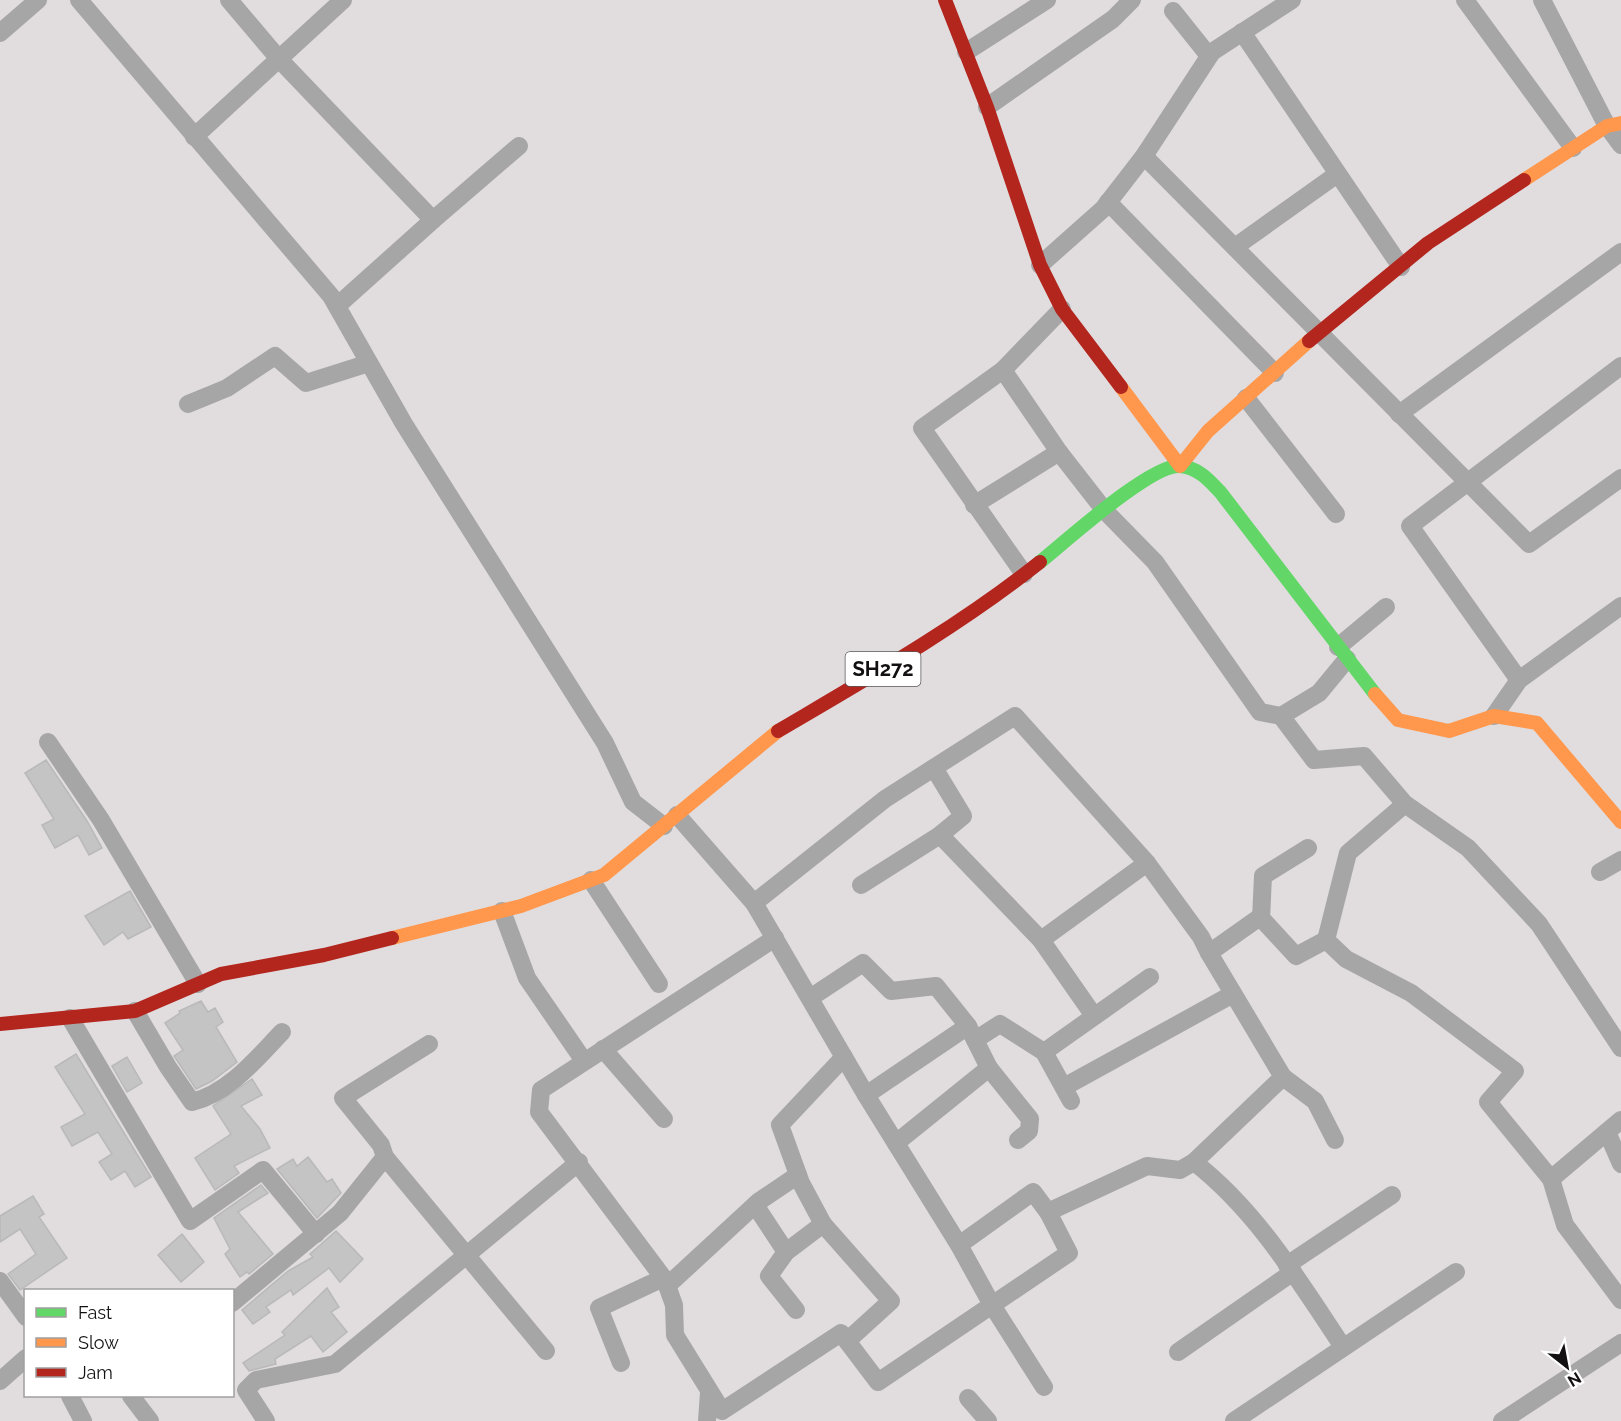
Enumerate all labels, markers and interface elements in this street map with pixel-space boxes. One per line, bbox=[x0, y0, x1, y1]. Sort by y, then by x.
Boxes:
road number: SH272 bbox=[846, 652, 920, 686]
legend bbox=[24, 1289, 234, 1397]
text: Fast bbox=[78, 1302, 112, 1323]
text: Slow bbox=[78, 1332, 119, 1353]
north arrow bbox=[1537, 1337, 1597, 1397]
text: Jam bbox=[78, 1362, 113, 1383]
text: N bbox=[1564, 1368, 1585, 1391]

